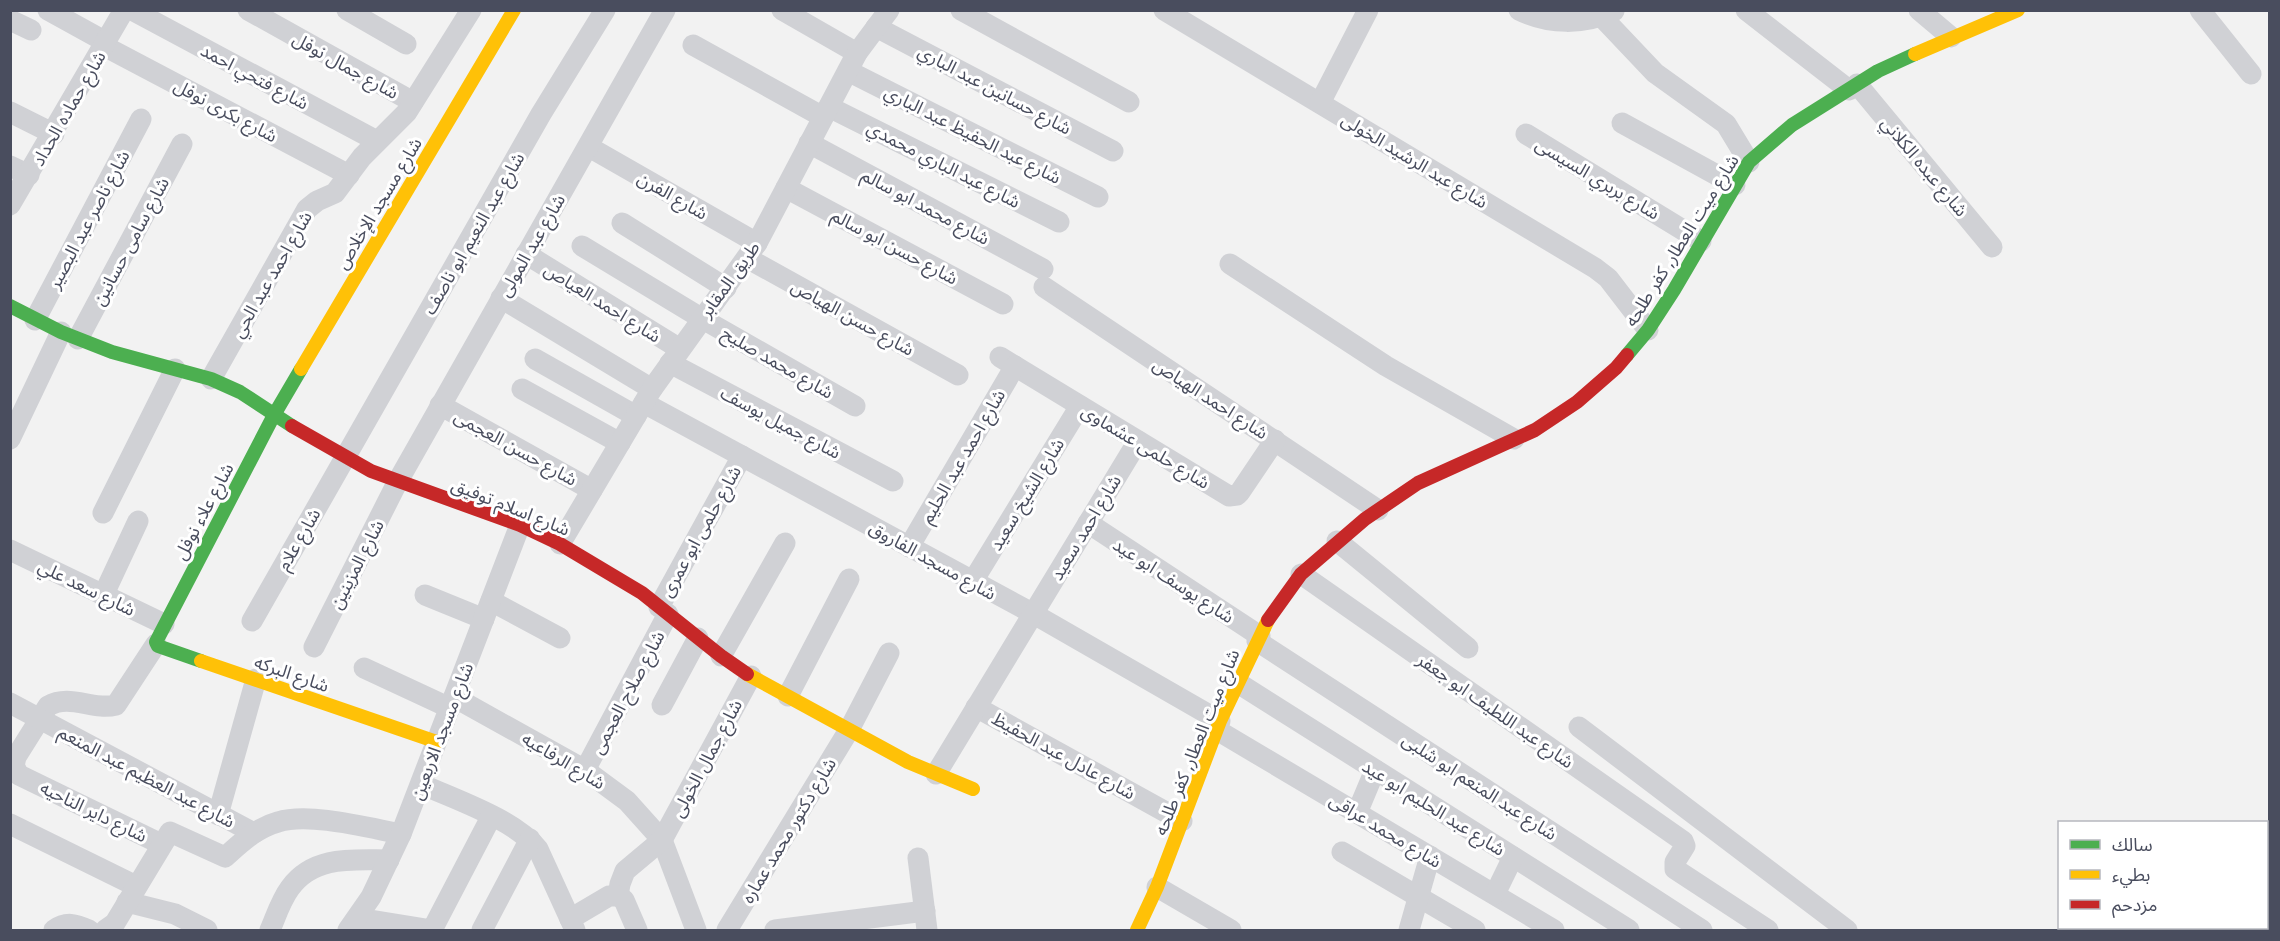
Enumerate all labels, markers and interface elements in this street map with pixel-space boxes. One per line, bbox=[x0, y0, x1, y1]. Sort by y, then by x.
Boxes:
street label: شارع جمال نوفل bbox=[287, 26, 403, 107]
street label: شارع فتحي احمد bbox=[196, 38, 313, 117]
street label: شارع حسانين عبد الباري bbox=[913, 38, 1076, 142]
street label: شارع حماده الحداد bbox=[25, 46, 113, 172]
street label: شارع بكرى نوفل bbox=[169, 73, 282, 150]
street label: شارع عبد الحفيظ عبد الباري bbox=[879, 79, 1065, 192]
street label: شارع عبد الرشيد الخولى bbox=[1336, 107, 1493, 216]
street label: شارع عبده الكلاني bbox=[1874, 111, 1974, 223]
street label: شارع عبد الباري محمدي bbox=[862, 115, 1025, 216]
street label: شارع بربري السيسى bbox=[1530, 131, 1665, 227]
street label: شارع مسجد الإخلاص bbox=[329, 133, 429, 275]
street label: شارع ناصر عبد البصير bbox=[41, 146, 137, 295]
street label: شارع عبد النعيم ابو ناصف bbox=[417, 147, 532, 320]
street label: شارع ميت العطار, كفر طلحه bbox=[1618, 149, 1746, 332]
street label: شارع محمد ابو سالم bbox=[856, 162, 994, 253]
street label: شارع الفرن bbox=[632, 165, 712, 227]
street label: شارع سامى حسانين bbox=[86, 173, 177, 311]
street label: شارع عبد المولى bbox=[492, 189, 573, 302]
street label: شارع حسن ابو سالم bbox=[826, 203, 962, 292]
street label: شارع احمد عبد الحي bbox=[225, 206, 320, 343]
street label: طريق المقابر bbox=[693, 236, 765, 323]
street label: شارع احمد العياص bbox=[539, 257, 666, 350]
street label: شارع حسن الهياص bbox=[786, 273, 919, 363]
street label: شارع محمد صليح bbox=[716, 320, 838, 406]
street label: شارع احمد الهياص bbox=[1147, 352, 1273, 447]
street label: شارع جميل يوسف bbox=[715, 380, 845, 466]
street label: شارع احمد عبد الحليم bbox=[914, 384, 1013, 529]
street label: شارع حلمى عشماوى bbox=[1076, 398, 1215, 496]
street label: شارع حسن العجمى bbox=[449, 403, 582, 493]
street label: شارع الشيخ سعيد bbox=[983, 433, 1072, 556]
street label: شارع علاء نوفل bbox=[167, 458, 241, 565]
street label: شارع حلمى ابو عمرى bbox=[654, 461, 749, 602]
street label: شارع احمد سعيد bbox=[1044, 470, 1129, 586]
street label: شارع اسلام توفيق bbox=[447, 471, 574, 543]
street label: شارع علام bbox=[271, 503, 328, 576]
street label: شارع المزينين bbox=[323, 515, 391, 614]
street label: شارع مسجد الفاروق bbox=[864, 515, 1001, 608]
street label: شارع يوسف ابو عيد bbox=[1107, 532, 1239, 631]
street label: شارع سعد علي bbox=[33, 553, 140, 624]
street label: شارع صلاح العجمى bbox=[584, 626, 672, 759]
street label: شارع ميت العطار, كفر طلحه bbox=[1148, 645, 1247, 840]
street label: شارع عبد اللطيف ابو جعفر bbox=[1410, 646, 1579, 776]
street label: شارع البركه bbox=[250, 649, 333, 700]
street label: شارع مسجد الاربعين bbox=[404, 659, 481, 804]
street label: شارع جمال الخولى bbox=[665, 695, 750, 822]
street label: شارع عادل عبد الحفيظ bbox=[987, 706, 1140, 807]
street label: شارع عبد العظيم عبد المنعم bbox=[53, 719, 239, 835]
street label: شارع الرفاعيه bbox=[516, 726, 610, 797]
street label: شارع عبد المنعم ابو شلبى bbox=[1396, 727, 1562, 848]
street label: شارع دكتور محمد عماره bbox=[735, 753, 844, 909]
street label: شارع عبد الحليم ابو عيد bbox=[1356, 753, 1510, 863]
street label: شارع داير الناحيه bbox=[35, 775, 152, 850]
street label: شارع محمد عراقى bbox=[1324, 787, 1446, 875]
legend bbox=[2058, 821, 2268, 929]
text: سالك bbox=[2112, 832, 2153, 856]
text: بطيء bbox=[2112, 862, 2150, 888]
text: مزدحم bbox=[2112, 892, 2157, 918]

